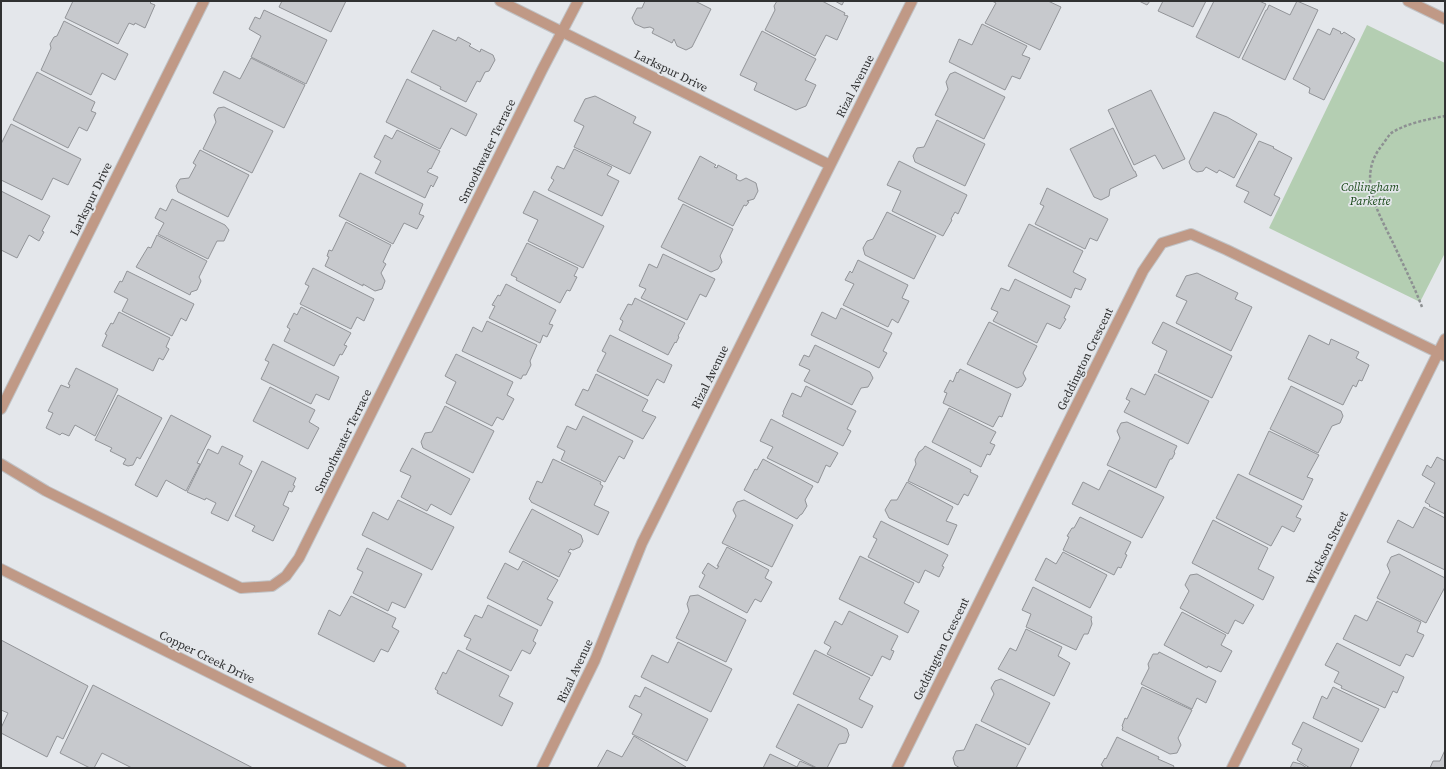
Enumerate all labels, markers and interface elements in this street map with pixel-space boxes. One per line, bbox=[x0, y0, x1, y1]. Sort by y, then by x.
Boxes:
street label: Larkspur Drive bbox=[631, 46, 711, 96]
street label: Rizal Avenue bbox=[832, 52, 878, 120]
street label: Smoothwater Terrace bbox=[455, 96, 519, 206]
street label: Larkspur Drive bbox=[66, 159, 116, 239]
park label: Collingham Parkette bbox=[1341, 179, 1399, 209]
street label: Geddington Crescent bbox=[1053, 305, 1117, 413]
street label: Rizal Avenue bbox=[688, 343, 732, 411]
street label: Smoothwater Terrace bbox=[311, 386, 375, 496]
street label: Wickson Street bbox=[1302, 508, 1352, 587]
street label: Geddington Crescent bbox=[909, 595, 973, 703]
street label: Copper Creek Drive bbox=[156, 627, 258, 687]
street label: Rizal Avenue bbox=[553, 636, 597, 706]

